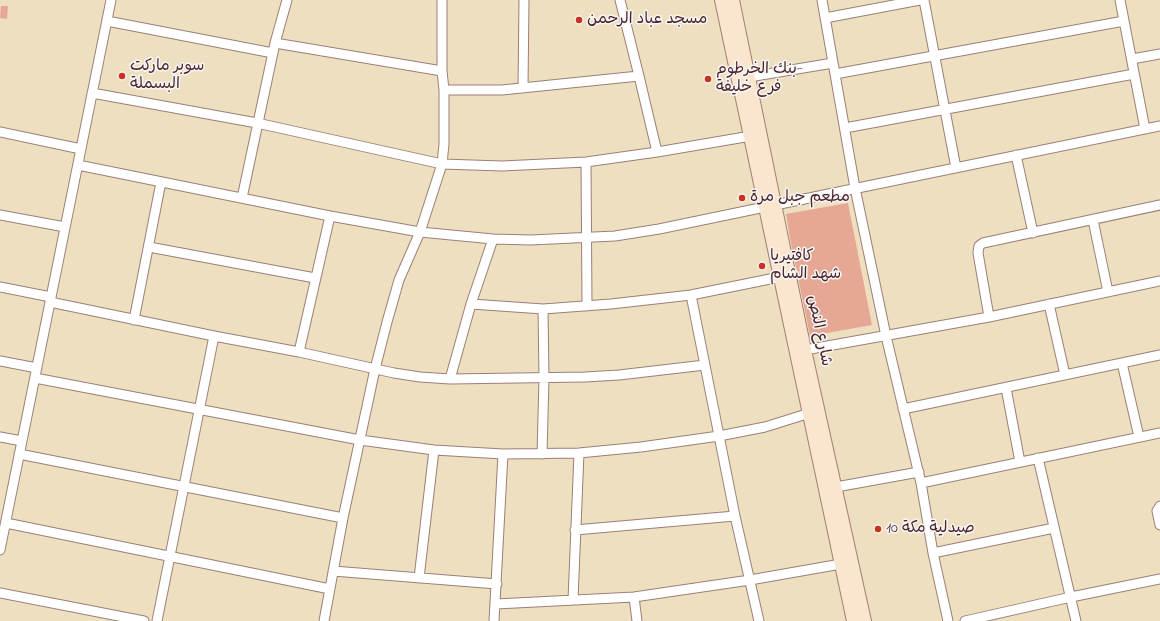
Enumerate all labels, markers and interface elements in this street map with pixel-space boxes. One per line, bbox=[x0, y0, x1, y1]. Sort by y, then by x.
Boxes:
place label: مسجد عباد الرحمن bbox=[587, 10, 707, 30]
marker: مسجد عباد الرحمن bbox=[574, 15, 584, 25]
place label: سوبر ماركت البسملة bbox=[130, 57, 204, 95]
place label: بنك الخرطوم- فرع خليفة bbox=[716, 60, 803, 98]
marker: سوبر ماركت البسملة bbox=[117, 71, 127, 81]
marker: بنك الخرطوم- فرع خليفة bbox=[703, 74, 713, 84]
place label: مطعم جبل مرة bbox=[750, 188, 850, 208]
marker: مطعم جبل مرة bbox=[737, 193, 747, 203]
place label: كافتيريا شهد الشام bbox=[770, 247, 841, 285]
marker: كافتيريا شهد الشام bbox=[757, 261, 767, 271]
street label: شارع النص bbox=[801, 294, 835, 368]
place label: صيدلية مكة 10 bbox=[886, 519, 975, 539]
marker: صيدلية مكة 10 bbox=[873, 524, 883, 534]

